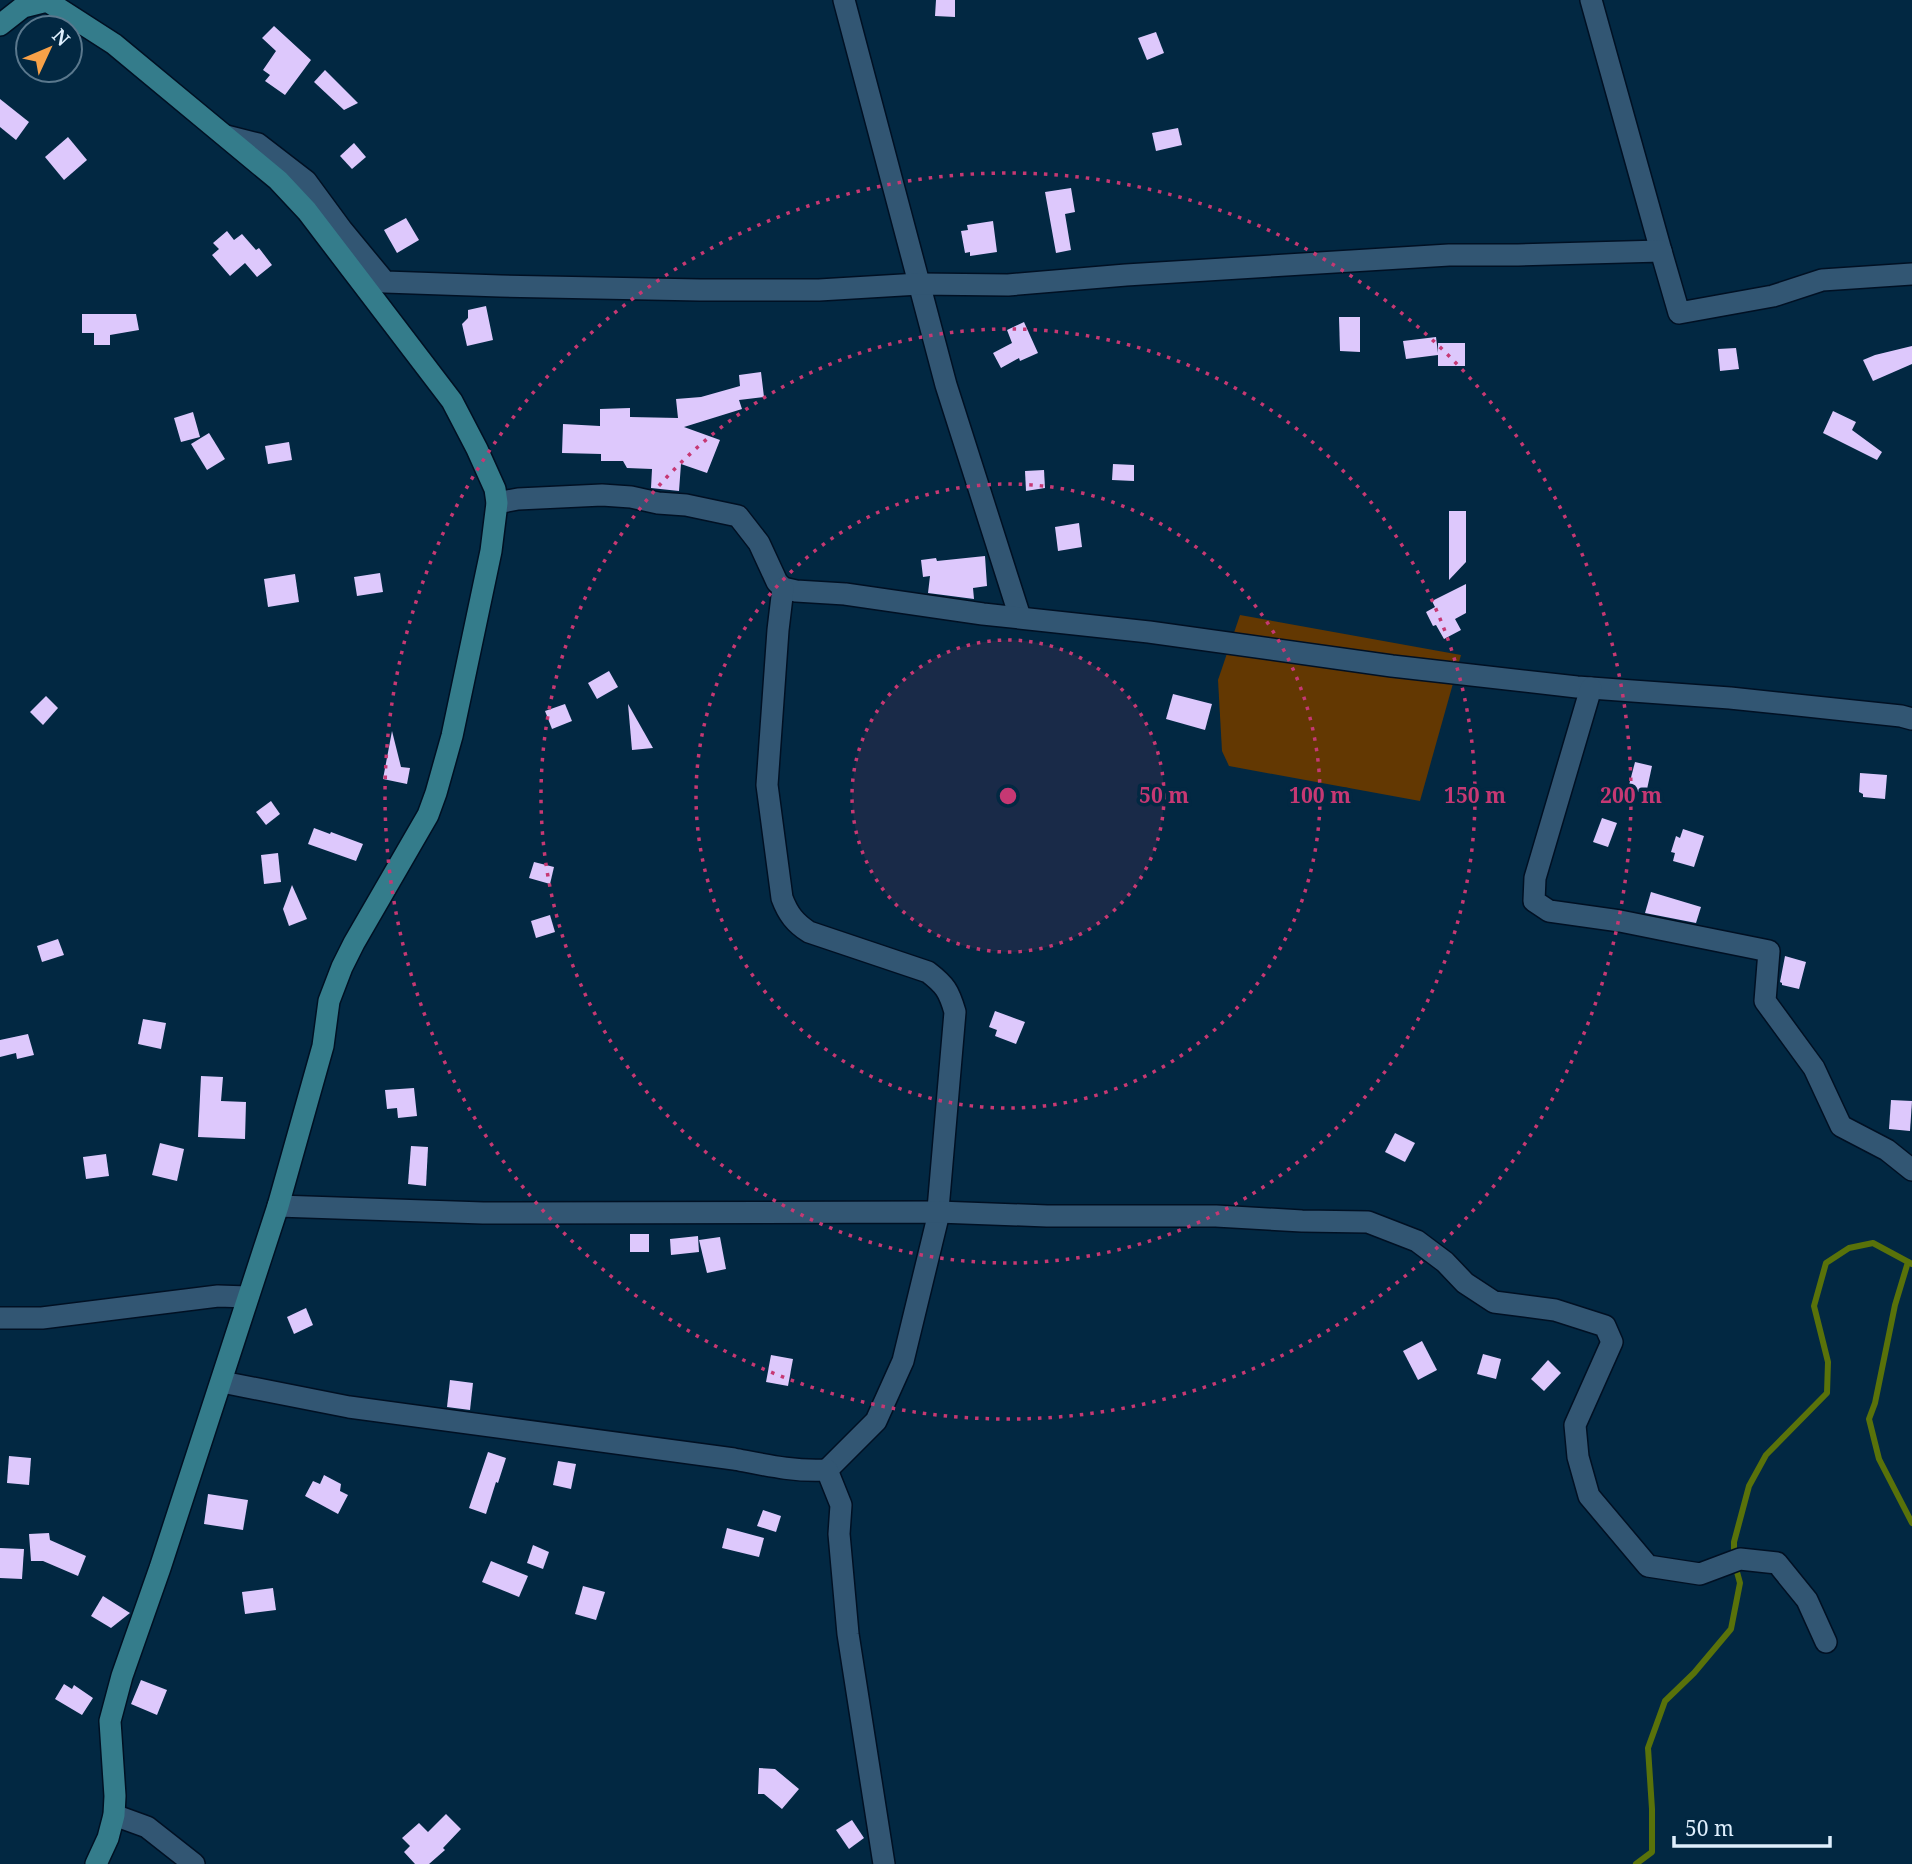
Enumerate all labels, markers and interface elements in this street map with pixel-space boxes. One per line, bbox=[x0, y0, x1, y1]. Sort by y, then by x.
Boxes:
north arrow bbox=[14, 14, 84, 84]
text: N bbox=[47, 23, 76, 52]
text: 50 m bbox=[1139, 781, 1189, 809]
text: 100 m bbox=[1289, 781, 1351, 809]
text: 150 m bbox=[1444, 781, 1506, 809]
text: 200 m bbox=[1600, 781, 1662, 809]
centre of rings bbox=[996, 784, 1020, 808]
scale bar bbox=[1674, 1804, 1830, 1848]
text: 50 m bbox=[1685, 1814, 1734, 1842]

